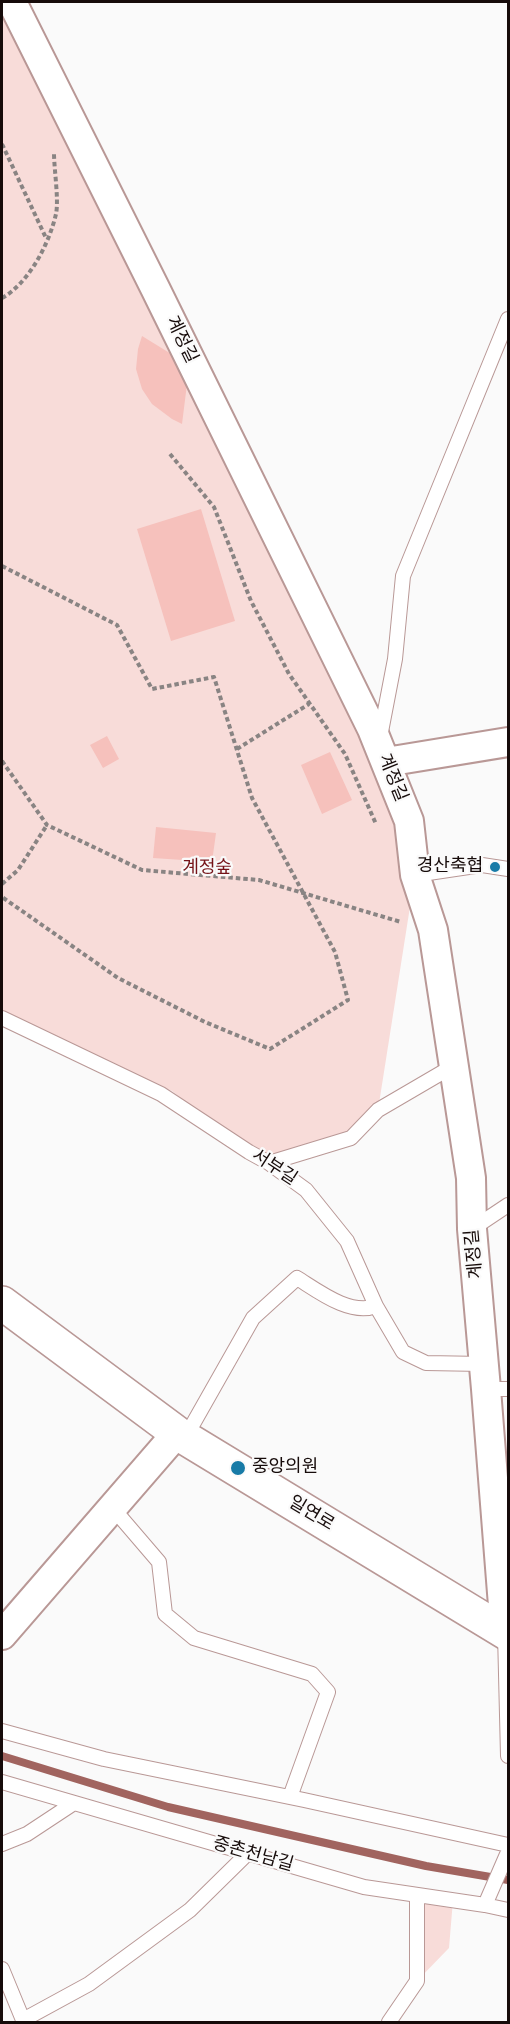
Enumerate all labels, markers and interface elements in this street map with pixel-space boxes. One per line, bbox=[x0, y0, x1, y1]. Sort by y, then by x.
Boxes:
street label: 계정길 bbox=[160, 313, 202, 367]
street label: 계정길 bbox=[373, 751, 411, 805]
place label: 경산축협 bbox=[417, 856, 483, 878]
park label: 계정숲 bbox=[182, 858, 232, 880]
marker: 경산축협 bbox=[488, 860, 502, 874]
street label: 서부길 bbox=[247, 1145, 301, 1191]
street label: 계정길 bbox=[462, 1228, 488, 1280]
place label: 중앙의원 bbox=[252, 1457, 318, 1479]
marker: 중앙의원 bbox=[229, 1459, 247, 1477]
street label: 일연로 bbox=[284, 1492, 338, 1536]
street label: 중촌천남길 bbox=[210, 1833, 296, 1877]

